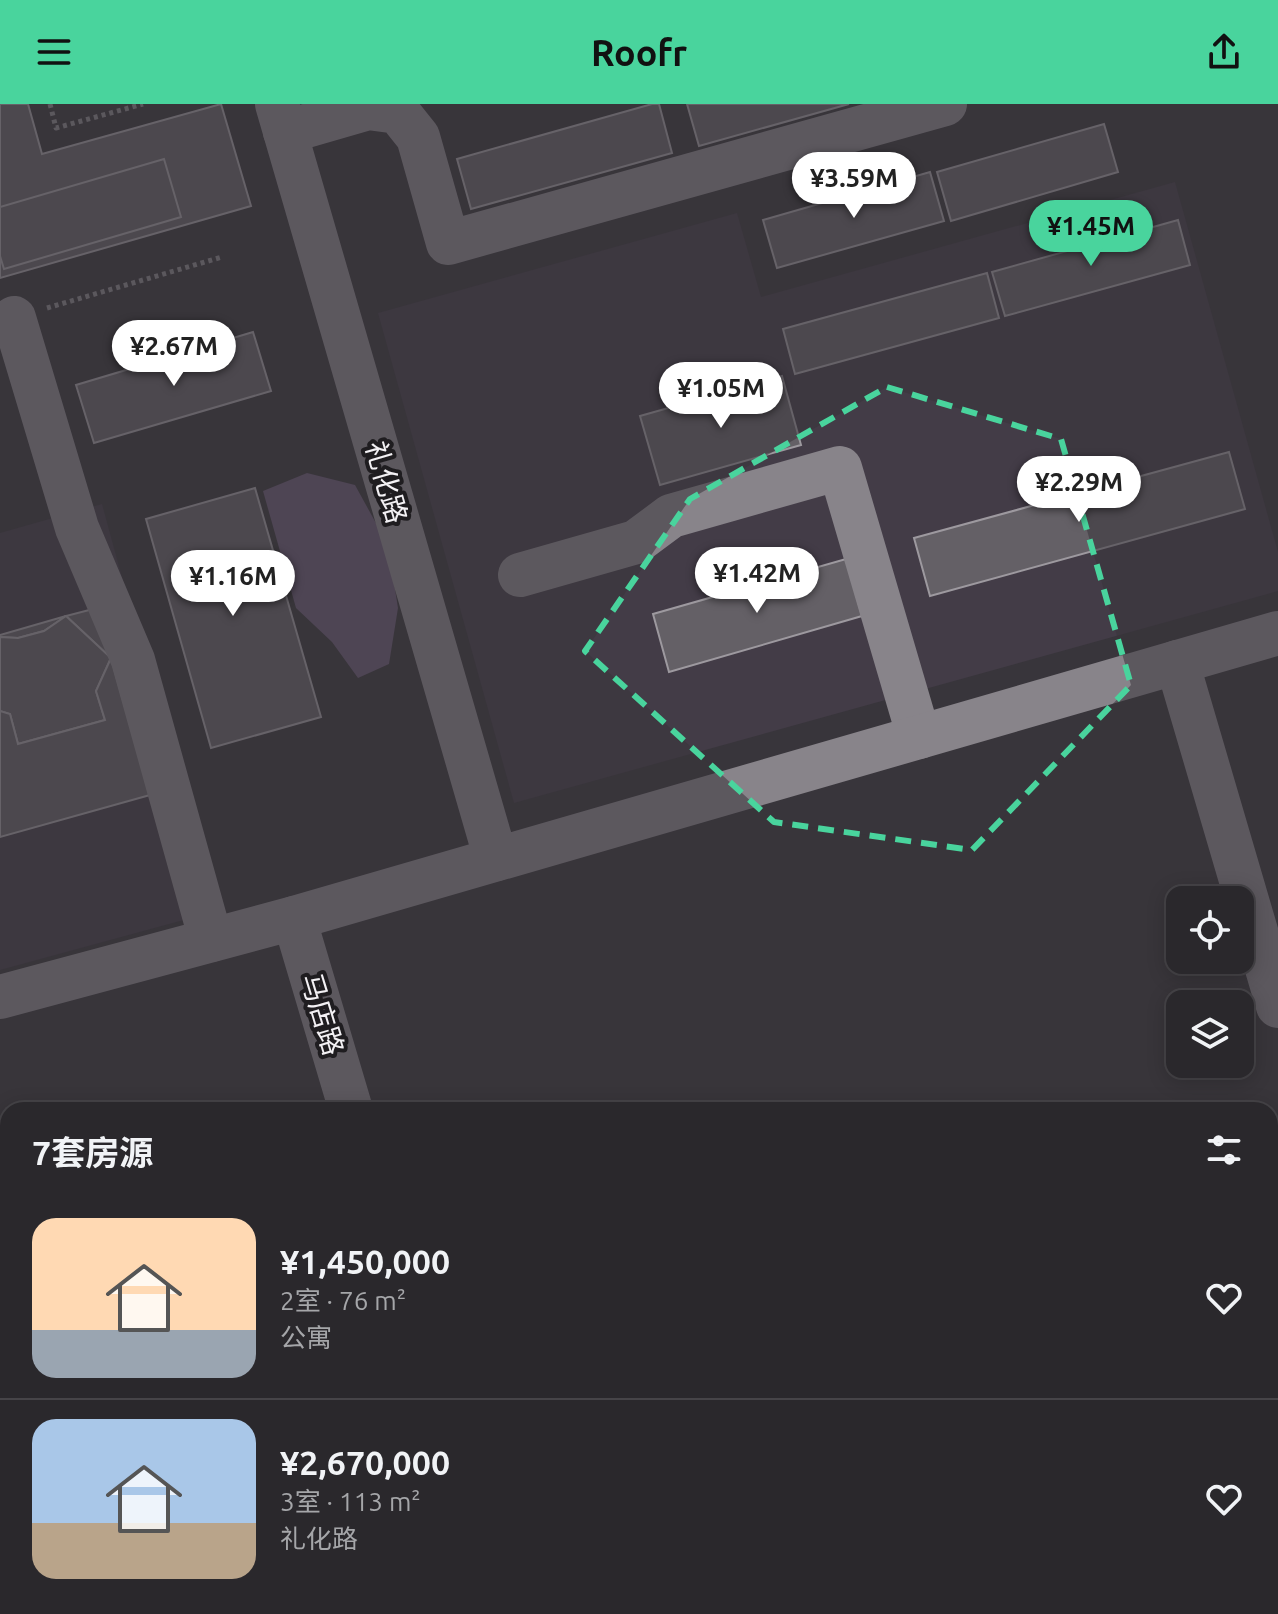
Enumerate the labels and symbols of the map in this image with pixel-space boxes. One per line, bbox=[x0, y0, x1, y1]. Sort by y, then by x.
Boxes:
pin: ¥3.59M bbox=[789, 152, 919, 220]
pin: ¥1.45M bbox=[1026, 200, 1156, 268]
pin: ¥2.67M bbox=[109, 320, 239, 388]
pin: ¥1.05M bbox=[656, 362, 786, 430]
street label: 礼化路 bbox=[361, 437, 413, 527]
pin: ¥2.29M bbox=[1014, 456, 1144, 524]
pin: ¥1.42M bbox=[692, 547, 822, 615]
pin: ¥1.16M bbox=[168, 550, 298, 618]
street label: 马店路 bbox=[296, 969, 350, 1059]

